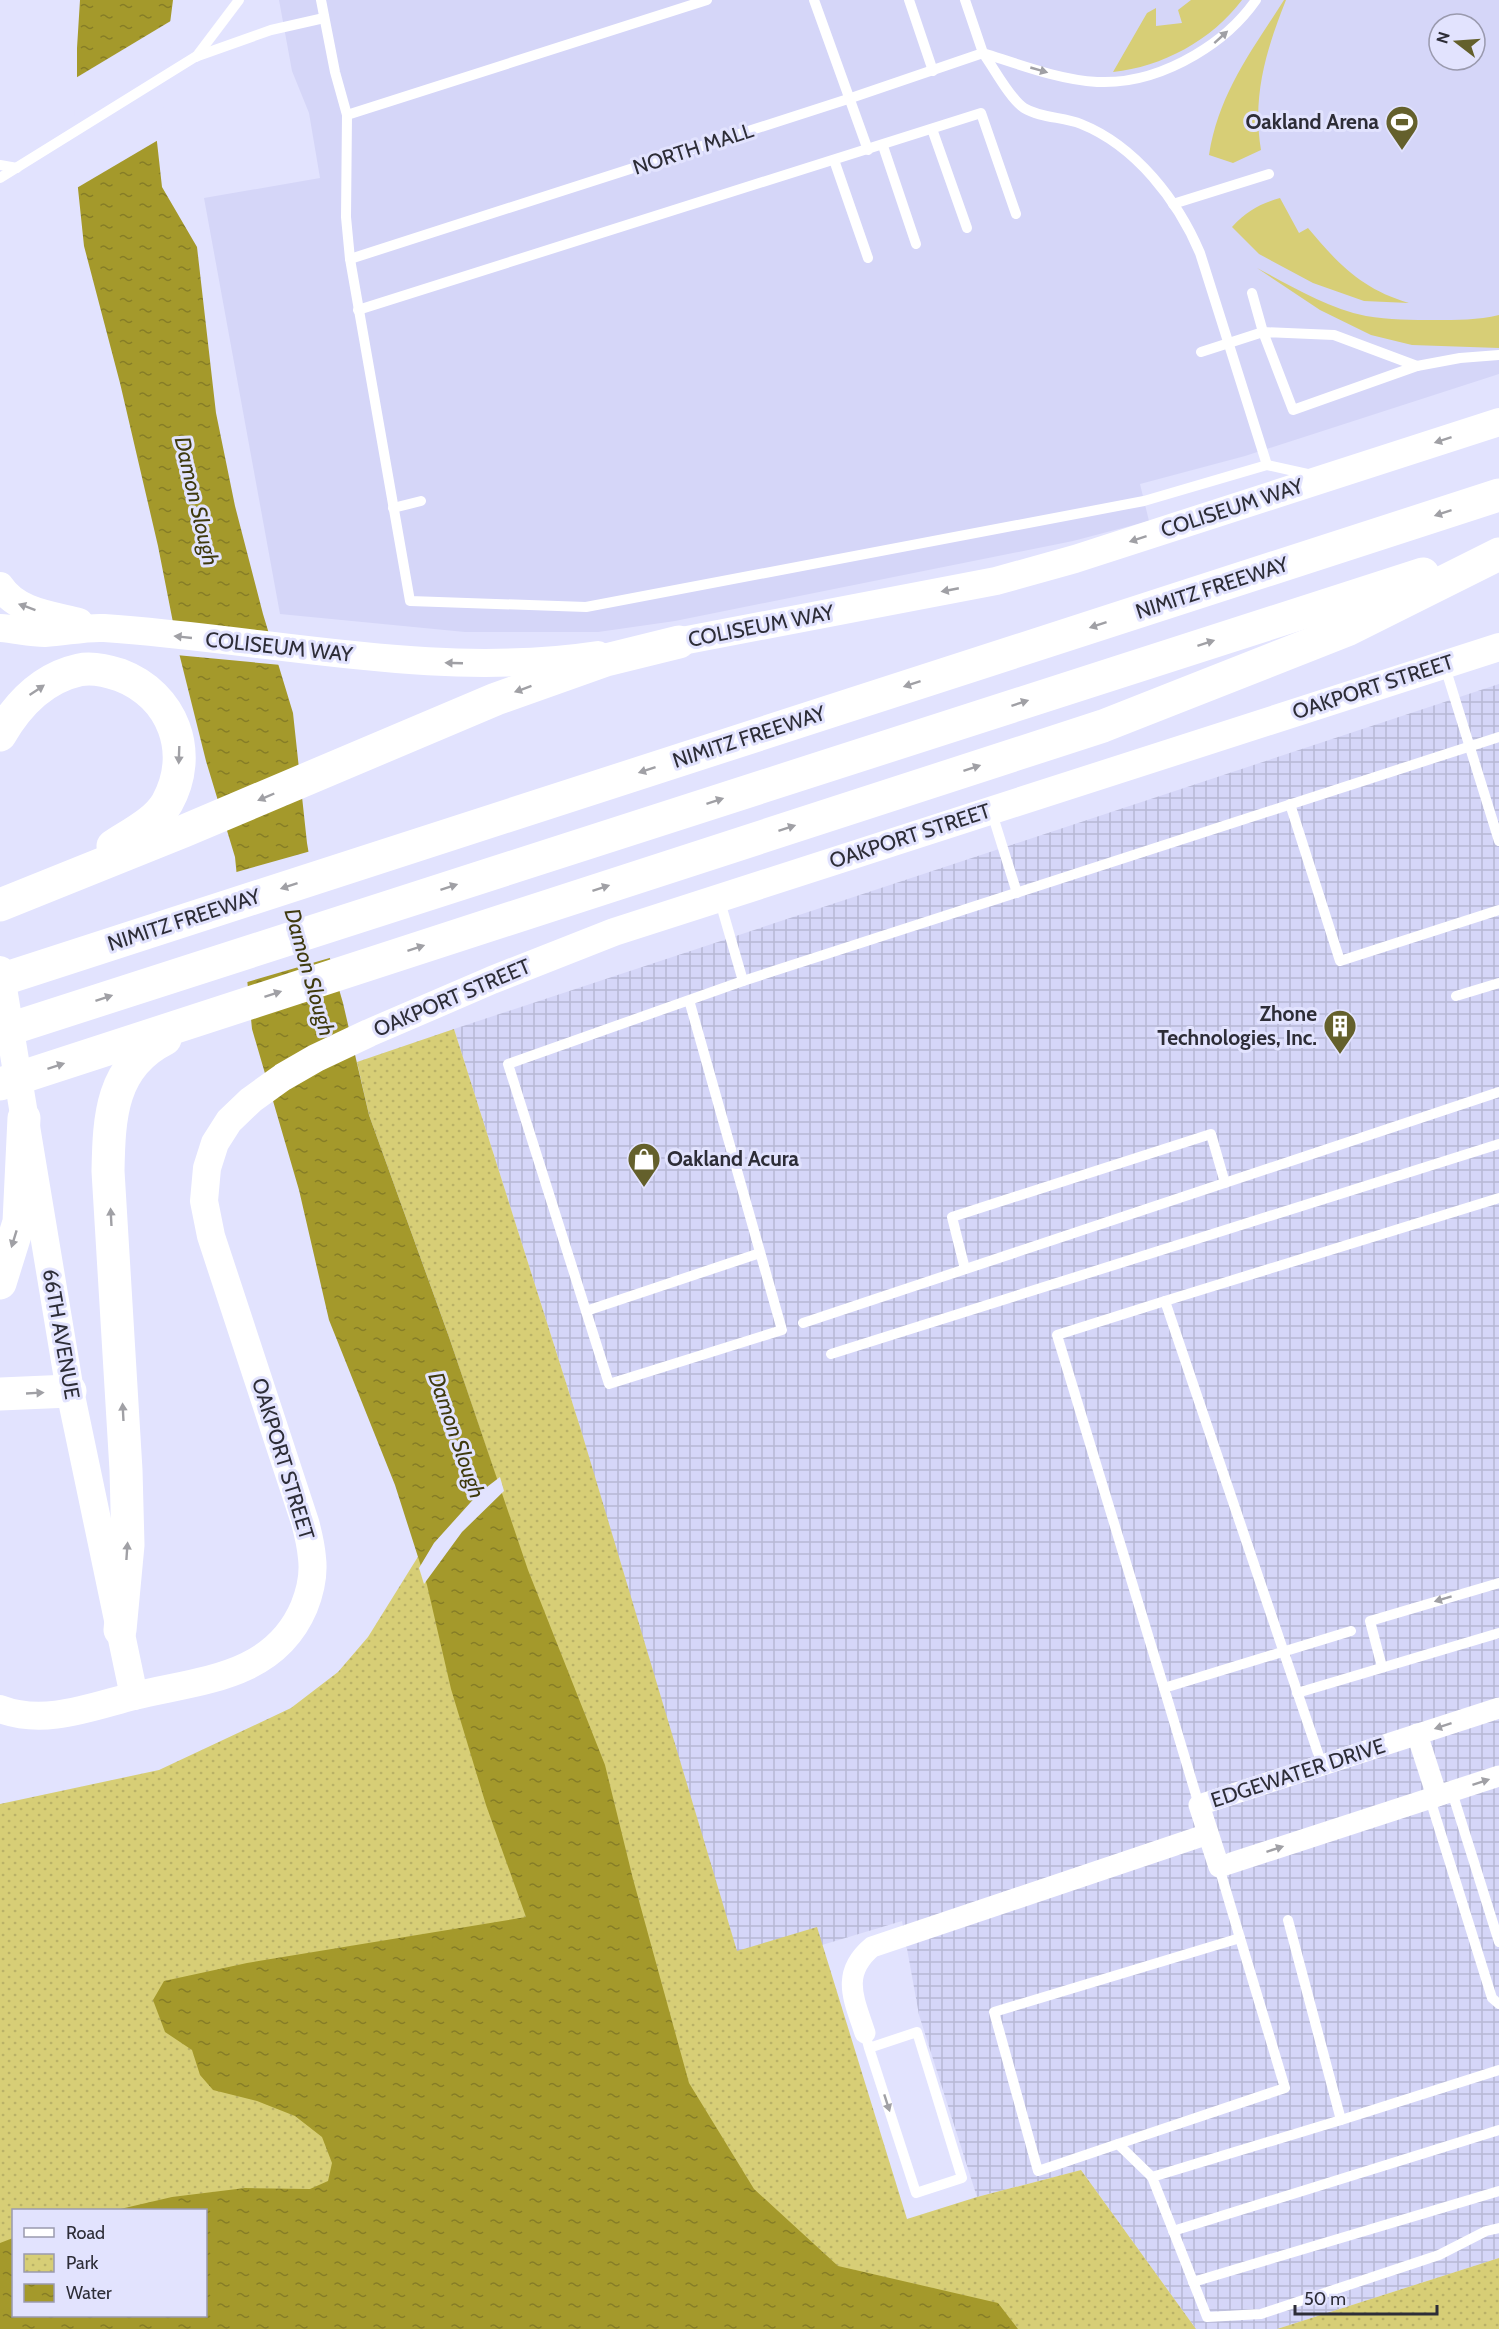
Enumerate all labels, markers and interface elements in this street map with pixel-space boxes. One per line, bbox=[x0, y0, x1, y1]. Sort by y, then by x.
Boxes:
north arrow bbox=[1427, 12, 1487, 72]
text: N bbox=[1432, 30, 1454, 46]
one-way arrow bbox=[1213, 31, 1228, 44]
one-way arrow bbox=[1030, 66, 1048, 75]
sports icon: Oakland Arena bbox=[1384, 104, 1420, 151]
place label: Oakland Arena bbox=[1246, 109, 1380, 134]
street label: NORTH MALL bbox=[629, 117, 757, 180]
water label: Damon Slough bbox=[169, 434, 224, 568]
one-way arrow bbox=[1434, 436, 1452, 445]
street label: COLISEUM WAY bbox=[1158, 472, 1307, 542]
one-way arrow bbox=[1434, 509, 1452, 518]
one-way arrow bbox=[1129, 535, 1147, 544]
street label: NIMITZ FREEWAY bbox=[1132, 551, 1292, 624]
one-way arrow bbox=[940, 586, 959, 595]
street label: COLISEUM WAY bbox=[686, 599, 837, 652]
one-way arrow bbox=[18, 602, 36, 612]
one-way arrow bbox=[1089, 620, 1107, 630]
street label: COLISEUM WAY bbox=[204, 626, 355, 667]
one-way arrow bbox=[173, 632, 192, 642]
one-way arrow bbox=[1197, 638, 1215, 648]
street label: OAKPORT STREET bbox=[1289, 649, 1457, 724]
one-way arrow bbox=[444, 658, 463, 667]
one-way arrow bbox=[903, 680, 921, 690]
one-way arrow bbox=[29, 685, 45, 696]
one-way arrow bbox=[514, 685, 532, 695]
one-way arrow bbox=[1011, 698, 1029, 707]
street label: NIMITZ FREEWAY bbox=[669, 700, 829, 773]
one-way arrow bbox=[174, 745, 183, 764]
one-way arrow bbox=[963, 763, 981, 772]
one-way arrow bbox=[638, 766, 656, 775]
one-way arrow bbox=[256, 792, 274, 802]
one-way arrow bbox=[706, 796, 724, 805]
street label: OAKPORT STREET bbox=[826, 798, 994, 873]
one-way arrow bbox=[778, 823, 796, 832]
one-way arrow bbox=[280, 881, 298, 891]
one-way arrow bbox=[440, 881, 458, 891]
street label: NIMITZ FREEWAY bbox=[104, 883, 264, 956]
one-way arrow bbox=[592, 883, 610, 892]
water label: Damon Slough bbox=[278, 905, 341, 1039]
one-way arrow bbox=[407, 943, 425, 952]
street label: OAKPORT STREET bbox=[370, 953, 534, 1042]
one-way arrow bbox=[264, 989, 282, 999]
one-way arrow bbox=[95, 993, 113, 1003]
place label: Zhone Technologies, Inc. bbox=[1157, 1001, 1317, 1050]
building icon: Zhone Technologies, Inc. bbox=[1322, 1008, 1358, 1055]
one-way arrow bbox=[47, 1061, 65, 1070]
shop icon: Oakland Acura bbox=[626, 1141, 662, 1188]
place label: Oakland Acura bbox=[667, 1146, 800, 1171]
one-way arrow bbox=[106, 1208, 116, 1227]
one-way arrow bbox=[9, 1230, 18, 1248]
street label: 66TH AVENUE bbox=[38, 1267, 85, 1401]
water label: Damon Slough bbox=[422, 1369, 491, 1502]
street label: OAKPORT STREET bbox=[247, 1375, 320, 1543]
one-way arrow bbox=[26, 1388, 45, 1397]
one-way arrow bbox=[118, 1402, 127, 1421]
one-way arrow bbox=[123, 1541, 132, 1560]
one-way arrow bbox=[1434, 1595, 1452, 1604]
one-way arrow bbox=[1434, 1721, 1452, 1731]
street label: EDGEWATER DRIVE bbox=[1208, 1733, 1388, 1812]
one-way arrow bbox=[1472, 1777, 1490, 1787]
one-way arrow bbox=[1266, 1844, 1284, 1853]
one-way arrow bbox=[883, 2094, 893, 2112]
legend bbox=[12, 2209, 207, 2317]
text: Road bbox=[66, 2222, 105, 2244]
text: Park bbox=[66, 2252, 99, 2274]
scale bar bbox=[1295, 2278, 1438, 2316]
text: Water bbox=[66, 2282, 112, 2304]
text: 50 m bbox=[1304, 2288, 1346, 2310]

